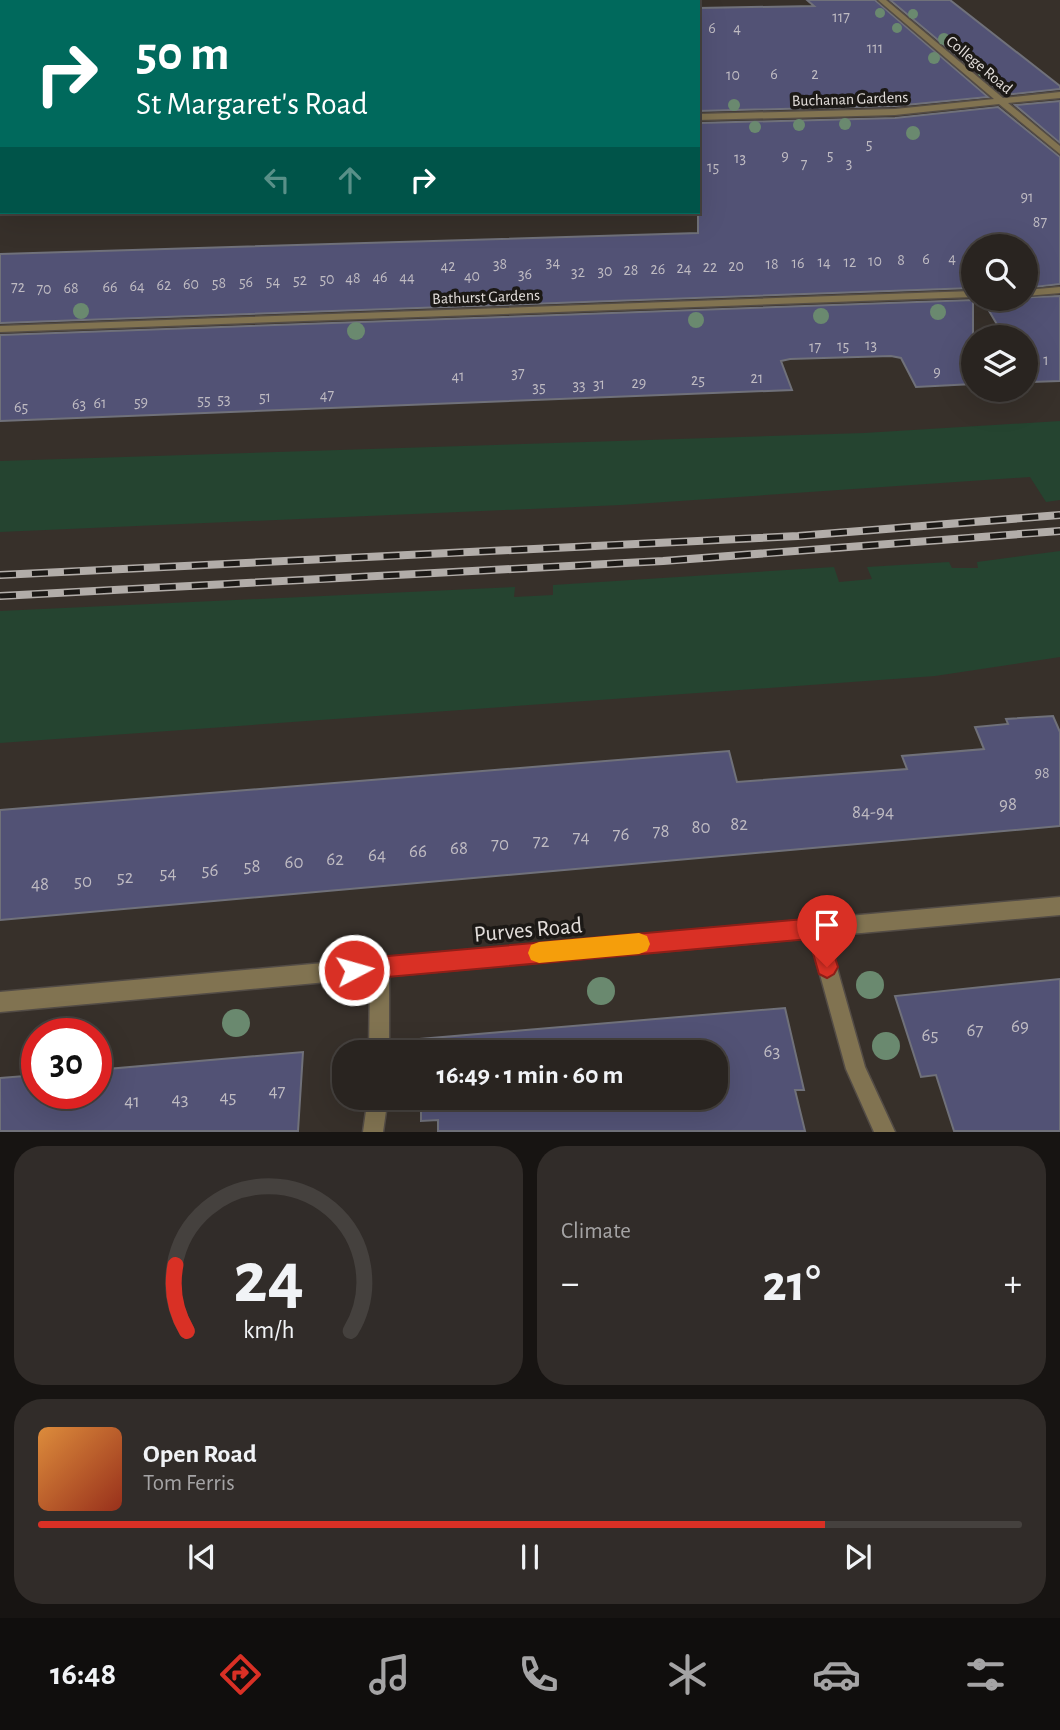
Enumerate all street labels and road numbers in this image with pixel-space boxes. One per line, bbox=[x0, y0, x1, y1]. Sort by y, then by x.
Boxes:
street label: College Road bbox=[943, 33, 1015, 97]
street label: Buchanan Gardens bbox=[792, 89, 909, 109]
street label: Bathurst Gardens bbox=[432, 287, 540, 307]
street label: Purves Road bbox=[473, 914, 583, 947]

